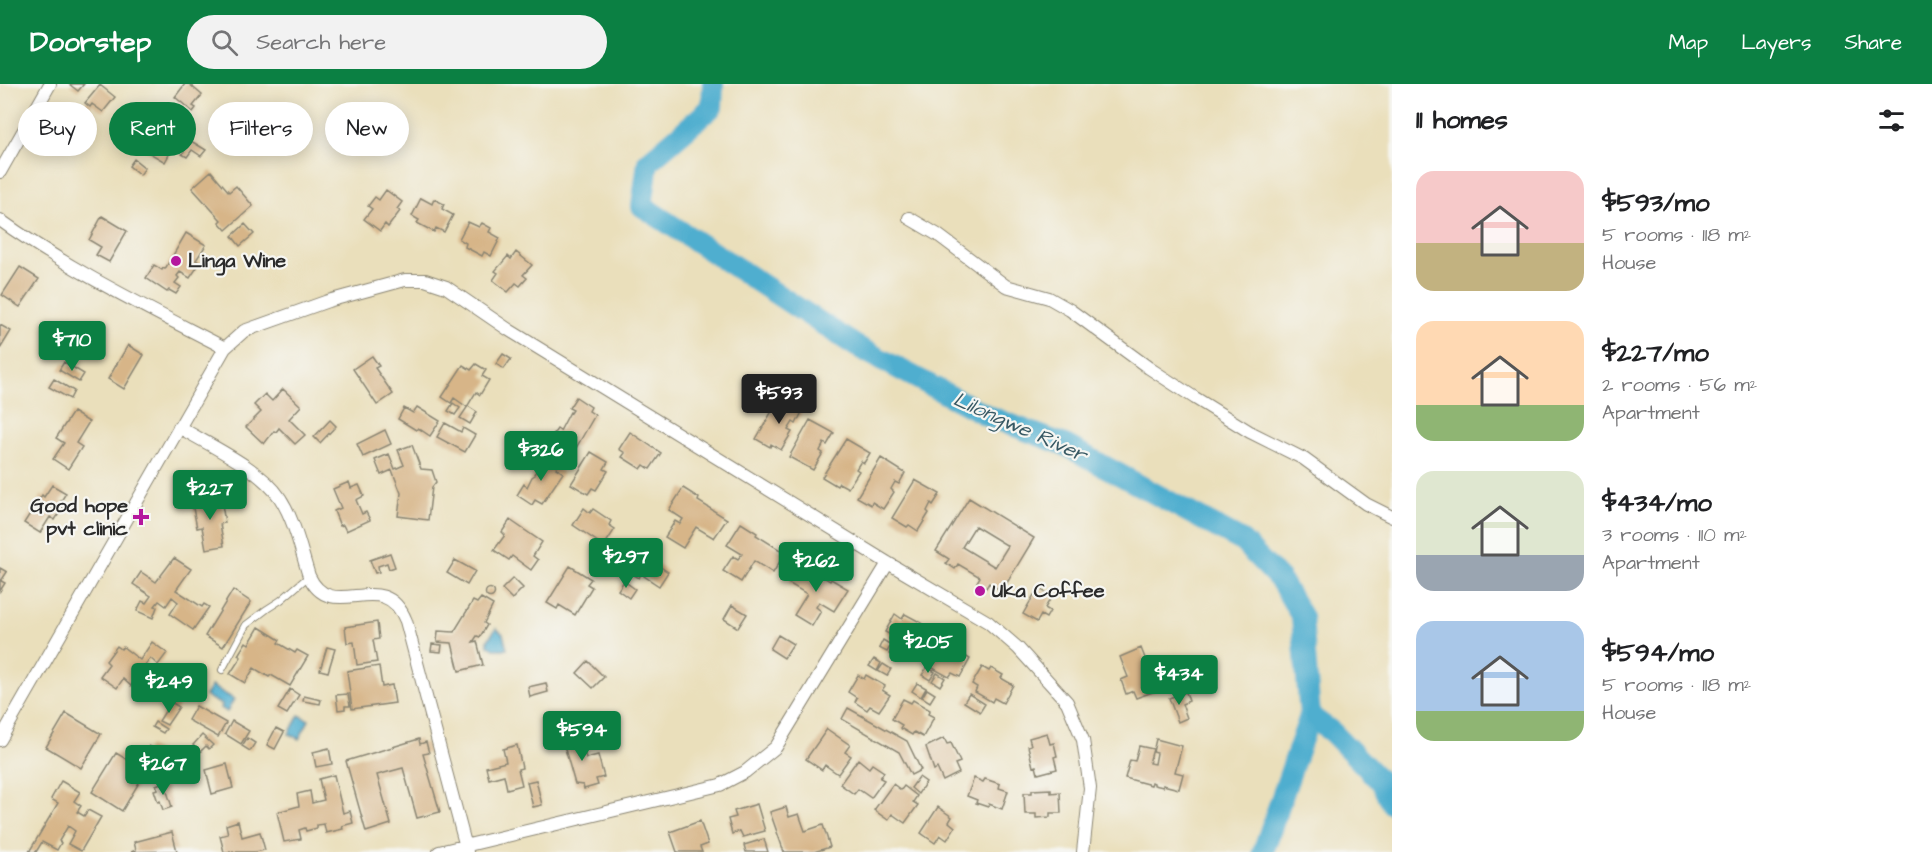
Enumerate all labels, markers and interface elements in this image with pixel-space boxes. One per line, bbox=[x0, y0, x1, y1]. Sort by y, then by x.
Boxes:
search box bbox=[187, 15, 607, 69]
text: Doorstep bbox=[30, 23, 151, 62]
icon: search bbox=[208, 26, 241, 59]
text: Search here bbox=[256, 27, 386, 58]
text: Map bbox=[1668, 28, 1708, 57]
text: Layers bbox=[1741, 28, 1811, 57]
text: Share bbox=[1844, 28, 1902, 57]
chip: Buy bbox=[18, 102, 97, 156]
chip: Rent bbox=[109, 102, 196, 156]
chip: Filters bbox=[208, 102, 313, 156]
chip: New bbox=[325, 102, 409, 156]
text: 11 homes bbox=[1416, 102, 1508, 138]
icon: filters bbox=[1875, 104, 1908, 137]
text: $593/mo bbox=[1602, 185, 1710, 221]
icon: home bbox=[1464, 195, 1536, 267]
text: 5 rooms · 118 m² bbox=[1602, 221, 1751, 249]
place label: Linga Wine bbox=[188, 247, 286, 276]
text: House bbox=[1602, 249, 1656, 277]
marker: Linga Wine bbox=[169, 254, 183, 268]
pin: $710 bbox=[36, 321, 108, 372]
text: $710 bbox=[53, 326, 91, 354]
text: $227/mo bbox=[1602, 335, 1709, 371]
icon: home bbox=[1464, 345, 1536, 417]
text: 2 rooms · 56 m² bbox=[1602, 371, 1757, 399]
pin: $593 bbox=[743, 374, 815, 425]
text: $593 bbox=[756, 379, 802, 407]
water label: Lilongwe River bbox=[948, 385, 1093, 471]
text: Apartment bbox=[1602, 399, 1700, 427]
pin: $326 bbox=[505, 431, 577, 482]
text: $326 bbox=[518, 436, 564, 464]
pin: $227 bbox=[174, 470, 246, 521]
text: $227 bbox=[187, 475, 233, 503]
text: $434/mo bbox=[1602, 485, 1712, 521]
place label: Good hope pvt clinic bbox=[30, 492, 128, 543]
icon: home bbox=[1464, 495, 1536, 567]
marker: Good hope pvt clinic bbox=[132, 508, 150, 526]
text: 3 rooms · 110 m² bbox=[1602, 521, 1747, 549]
pin: $297 bbox=[590, 538, 662, 589]
pin: $262 bbox=[780, 542, 852, 593]
text: $297 bbox=[603, 543, 649, 571]
text: $262 bbox=[793, 547, 839, 575]
text: Apartment bbox=[1602, 549, 1700, 577]
place label: Uka Coffee bbox=[992, 577, 1105, 605]
marker: Uka Coffee bbox=[973, 584, 987, 598]
pin: $205 bbox=[892, 623, 964, 674]
text: $205 bbox=[903, 628, 953, 656]
text: $594/mo bbox=[1602, 635, 1714, 671]
icon: home bbox=[1464, 645, 1536, 717]
pin: $434 bbox=[1143, 655, 1215, 706]
text: $434 bbox=[1155, 660, 1203, 688]
pin: $249 bbox=[133, 663, 205, 714]
text: $249 bbox=[145, 668, 193, 696]
text: 5 rooms · 118 m² bbox=[1602, 671, 1751, 699]
text: House bbox=[1602, 699, 1656, 727]
pin: $594 bbox=[546, 711, 618, 762]
text: $594 bbox=[557, 716, 607, 744]
pin: $267 bbox=[127, 745, 199, 796]
text: $267 bbox=[139, 750, 187, 778]

